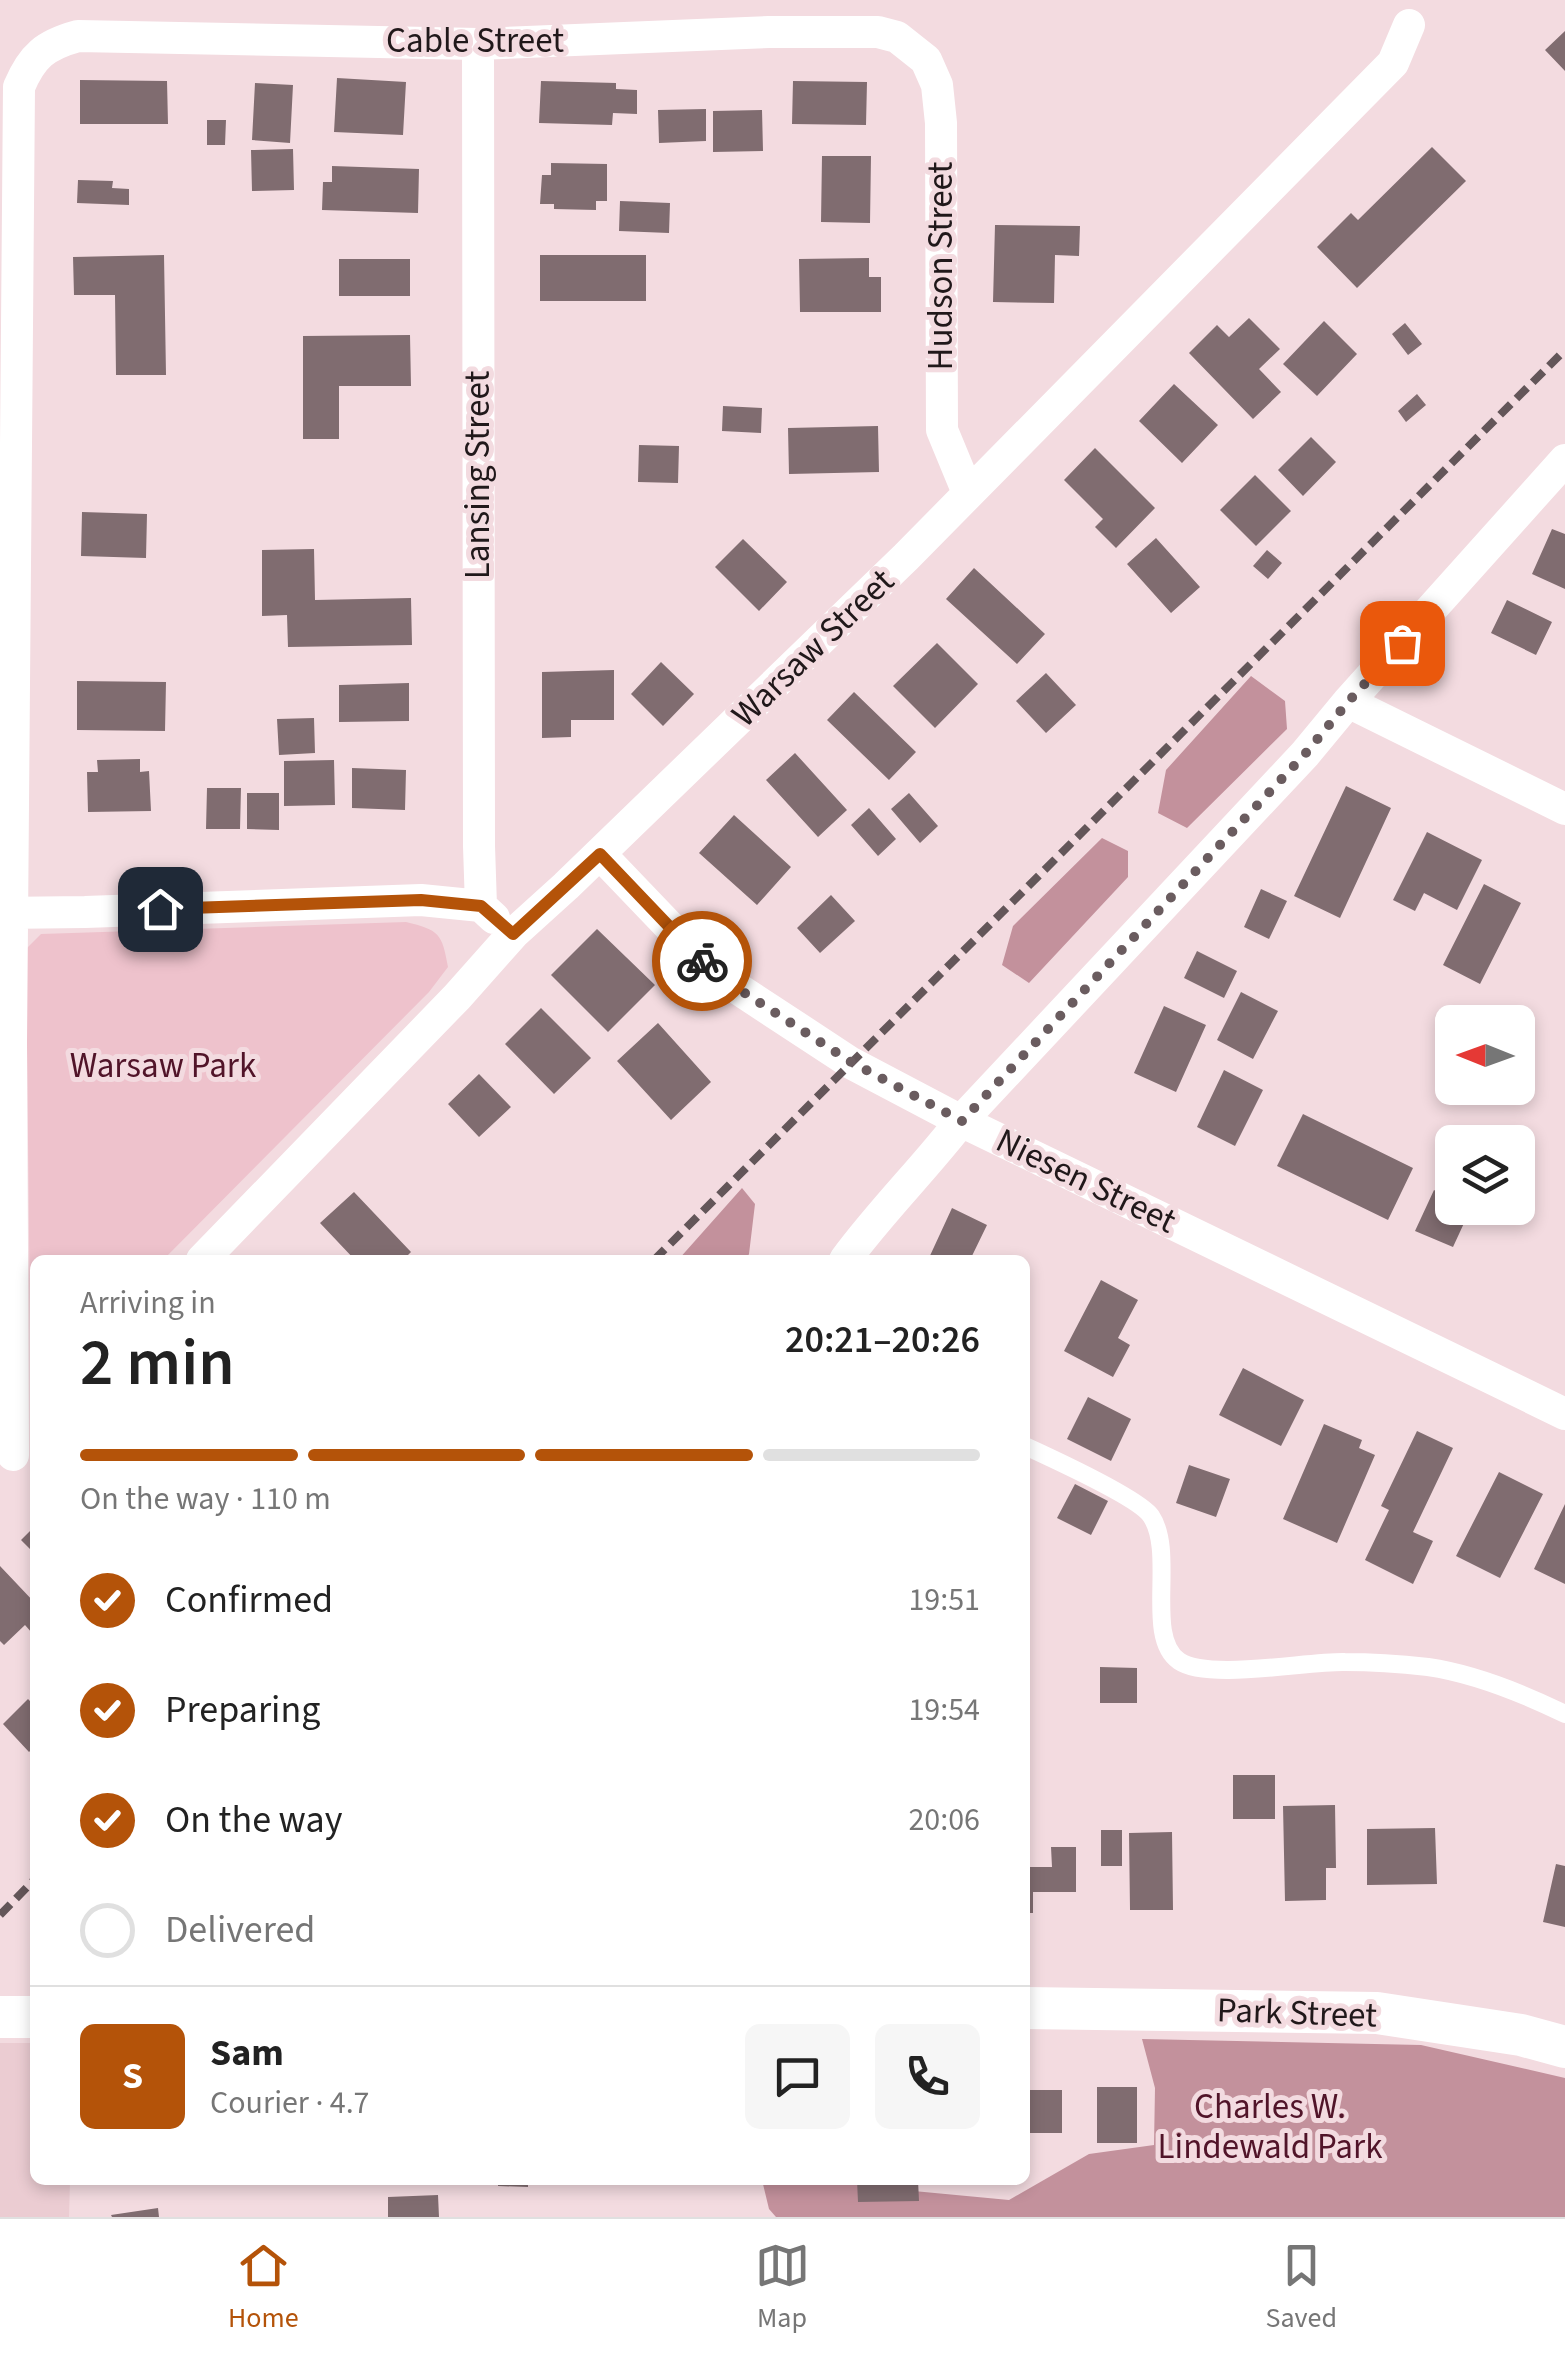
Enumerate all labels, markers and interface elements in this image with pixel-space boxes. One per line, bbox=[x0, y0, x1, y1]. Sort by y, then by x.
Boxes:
street label: Cable Street bbox=[386, 16, 564, 66]
street label: Hudson Street bbox=[916, 161, 966, 370]
street label: Lansing Street bbox=[453, 371, 503, 579]
street label: Warsaw Street bbox=[721, 557, 906, 738]
pin bbox=[1360, 601, 1445, 686]
icon: bag bbox=[1375, 616, 1430, 671]
pin bbox=[118, 867, 203, 952]
icon: home bbox=[133, 882, 188, 937]
courier bbox=[652, 911, 752, 1011]
icon: bike bbox=[675, 934, 730, 989]
north arrow bbox=[1435, 1005, 1535, 1105]
map controls bbox=[1435, 1005, 1535, 1225]
park label: Warsaw Park bbox=[70, 1041, 257, 1091]
street label: Niesen Street bbox=[988, 1116, 1185, 1246]
button: layers bbox=[1435, 1125, 1535, 1225]
text: Arriving in bbox=[80, 1280, 216, 1326]
text: 20:21–20:26 bbox=[785, 1313, 980, 1367]
text: 2 min bbox=[80, 1317, 235, 1410]
text: On the way · 110 m bbox=[80, 1476, 331, 1522]
icon: check bbox=[80, 1573, 135, 1628]
text: Confirmed bbox=[165, 1573, 333, 1627]
text: 19:51 bbox=[908, 1577, 980, 1623]
icon: check bbox=[80, 1683, 135, 1738]
text: Preparing bbox=[165, 1683, 320, 1737]
text: 19:54 bbox=[908, 1687, 980, 1733]
icon: check bbox=[80, 1793, 135, 1848]
text: On the way bbox=[165, 1793, 342, 1847]
text: 20:06 bbox=[908, 1797, 980, 1843]
text: Delivered bbox=[165, 1903, 315, 1957]
street label: Park Street bbox=[1216, 1985, 1378, 2041]
button: chat bbox=[745, 2024, 850, 2129]
button: phone bbox=[875, 2024, 980, 2129]
text: Sam bbox=[210, 2026, 284, 2080]
text: S bbox=[122, 2049, 143, 2103]
text: Courier · 4.7 bbox=[210, 2080, 370, 2126]
park label: Charles W. Lindewald Park bbox=[1158, 2082, 1383, 2172]
tab: Home bbox=[228, 2238, 299, 2338]
tab: Map bbox=[755, 2238, 810, 2338]
tab: Saved bbox=[1266, 2238, 1337, 2338]

